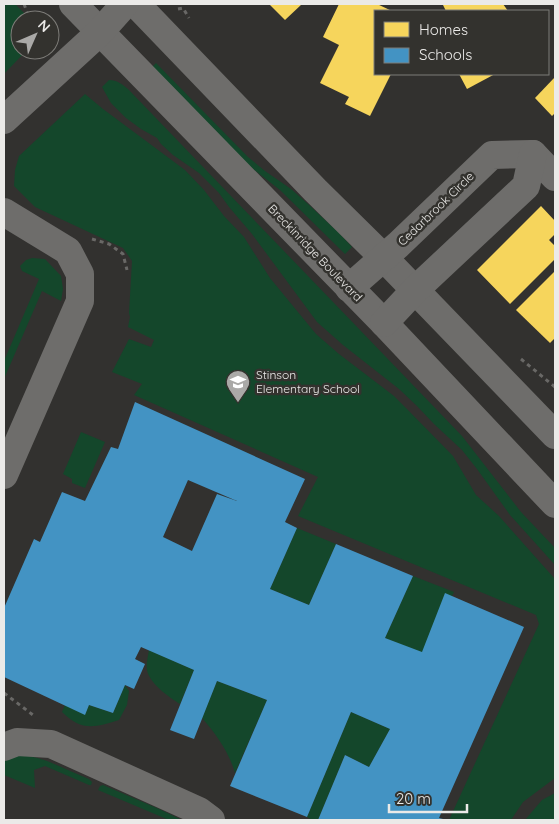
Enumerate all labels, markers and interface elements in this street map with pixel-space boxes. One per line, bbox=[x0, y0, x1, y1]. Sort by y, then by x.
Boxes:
north arrow bbox=[10, 10, 60, 60]
legend bbox=[374, 10, 549, 75]
text: N bbox=[34, 16, 54, 36]
text: Homes bbox=[419, 20, 468, 39]
text: Schools bbox=[419, 45, 472, 64]
street label: Cedarbrook Circle bbox=[394, 168, 477, 249]
street label: Breckinridge Boulevard bbox=[265, 201, 366, 304]
place label: Stinson Elementary School bbox=[256, 367, 360, 396]
school or university icon: Stinson Elementary School bbox=[225, 369, 251, 403]
scale bar bbox=[389, 782, 466, 814]
text: 20 m bbox=[396, 789, 431, 808]

